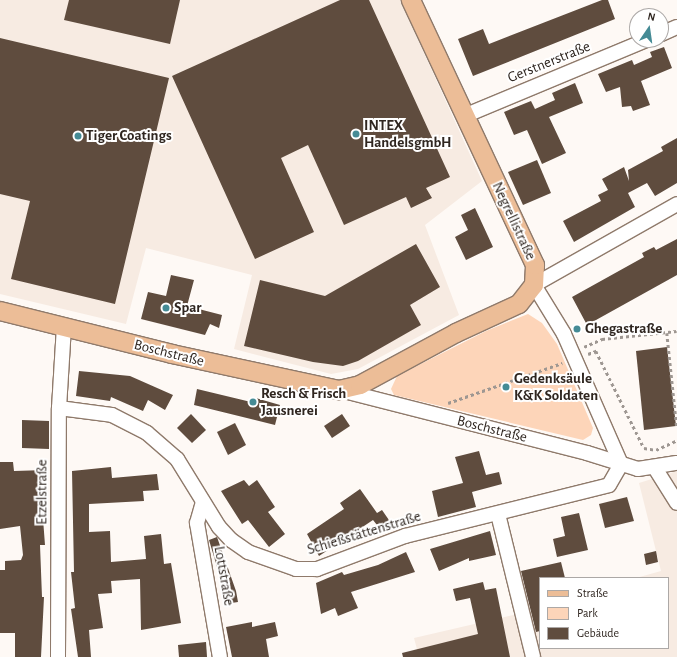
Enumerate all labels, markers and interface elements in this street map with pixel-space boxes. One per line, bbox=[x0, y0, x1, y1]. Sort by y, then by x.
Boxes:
north arrow bbox=[629, 8, 669, 48]
text: N bbox=[647, 11, 657, 23]
street label: Gerstnerstraße bbox=[505, 37, 593, 87]
place label: INTEX HandelsgmbH bbox=[364, 116, 451, 151]
place label: Tiger Coatings bbox=[86, 127, 172, 145]
marker: INTEX HandelsgmbH bbox=[351, 129, 361, 139]
marker: Tiger Coatings bbox=[73, 131, 83, 141]
street label: Negrellistraße bbox=[488, 179, 540, 263]
place label: Spar bbox=[174, 299, 202, 317]
marker: Spar bbox=[161, 303, 171, 313]
place label: Ghegastraße bbox=[585, 320, 662, 338]
marker: Ghegastraße bbox=[572, 324, 582, 334]
street label: Boschstraße bbox=[132, 336, 206, 370]
place label: Gedenksäule K&K Soldaten bbox=[514, 369, 598, 404]
marker: Gedenksäule K&K Soldaten bbox=[501, 382, 511, 392]
place label: Resch & Frisch Jausnerei bbox=[261, 384, 346, 419]
marker: Resch & Frisch Jausnerei bbox=[248, 397, 258, 407]
street label: Boschstraße bbox=[455, 412, 529, 446]
street label: Etzelstraße bbox=[33, 459, 51, 525]
street label: Schießstättenstraße bbox=[305, 507, 423, 559]
street label: Lottstraße bbox=[210, 545, 238, 607]
legend bbox=[539, 577, 669, 649]
text: Straße bbox=[577, 587, 608, 599]
text: Park bbox=[577, 607, 598, 619]
text: Gebäude bbox=[577, 627, 619, 639]

